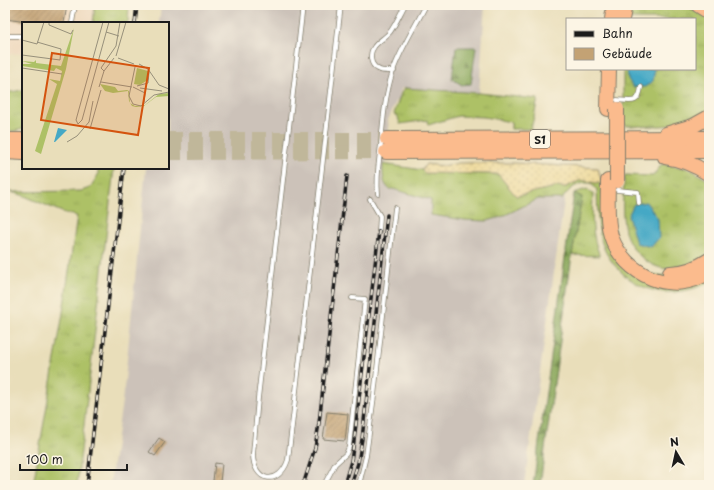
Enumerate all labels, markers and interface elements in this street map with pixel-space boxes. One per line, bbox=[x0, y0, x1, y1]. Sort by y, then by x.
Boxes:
legend bbox=[566, 18, 696, 70]
inset map bbox=[22, 22, 169, 169]
text: Bahn bbox=[602, 24, 633, 42]
text: Gebäude bbox=[602, 44, 652, 62]
road number: S1 bbox=[530, 130, 550, 148]
north arrow bbox=[656, 432, 696, 472]
text: N bbox=[669, 433, 680, 451]
scale bar bbox=[20, 446, 127, 472]
text: 100 m bbox=[26, 450, 63, 468]

